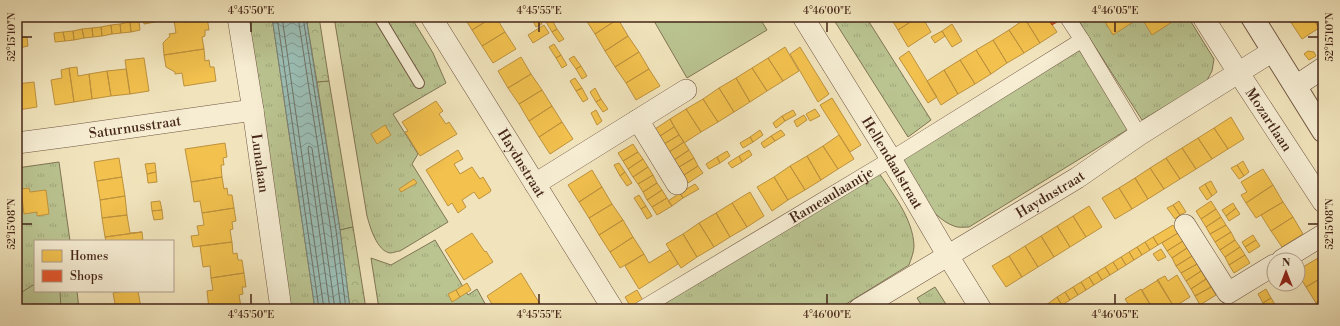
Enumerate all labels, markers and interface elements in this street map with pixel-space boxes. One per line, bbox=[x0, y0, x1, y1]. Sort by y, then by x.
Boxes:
text: 4°45'50"E bbox=[228, 5, 274, 17]
text: 4°45'55"E bbox=[516, 5, 562, 17]
text: 4°46'00"E bbox=[803, 5, 851, 17]
text: 4°46'05"E bbox=[1092, 5, 1138, 17]
text: 52°15'10"N bbox=[6, 12, 18, 61]
text: 52°15'10"N bbox=[1324, 12, 1336, 61]
street label: Mozartlaan bbox=[1241, 85, 1296, 156]
street label: Saturnusstraat bbox=[88, 112, 182, 143]
street label: Hellendaalstraat bbox=[857, 114, 926, 213]
street label: Haydnstraat bbox=[493, 126, 549, 201]
street label: Lunalaan bbox=[246, 133, 273, 195]
street label: Rameaulaantje bbox=[787, 164, 877, 228]
street label: Haydnstraat bbox=[1013, 167, 1089, 223]
text: 52°15'08"N bbox=[6, 198, 18, 250]
text: 52°15'08"N bbox=[1324, 198, 1336, 250]
legend bbox=[34, 240, 174, 292]
text: Homes bbox=[70, 249, 108, 264]
north arrow bbox=[1266, 252, 1306, 292]
text: N bbox=[1282, 256, 1291, 270]
text: Shops bbox=[70, 269, 103, 284]
text: 4°45'50"E bbox=[228, 309, 274, 321]
text: 4°45'55"E bbox=[516, 309, 562, 321]
text: 4°46'00"E bbox=[803, 309, 851, 321]
text: 4°46'05"E bbox=[1092, 309, 1138, 321]

